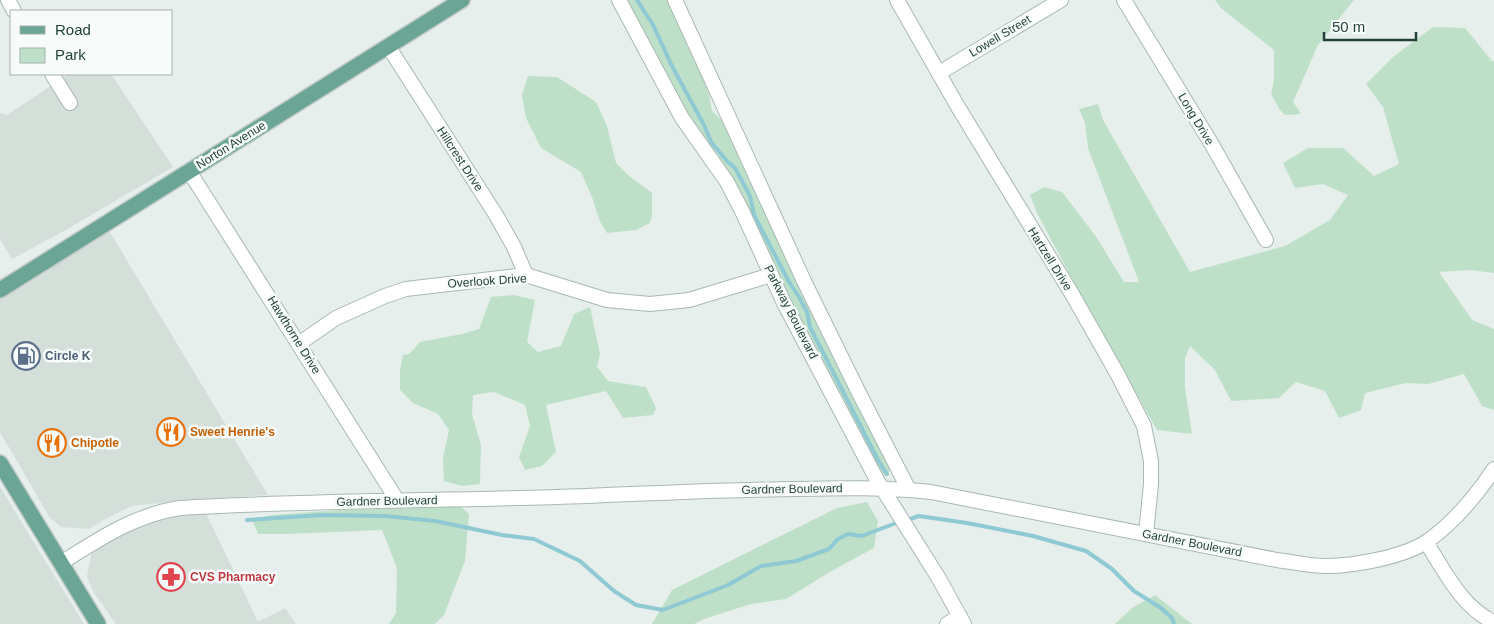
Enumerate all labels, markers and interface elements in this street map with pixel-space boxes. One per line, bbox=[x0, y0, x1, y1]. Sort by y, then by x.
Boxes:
legend bbox=[10, 10, 172, 75]
scale bar bbox=[1324, 10, 1416, 42]
street label: Lowell Street bbox=[967, 12, 1034, 60]
text: 50 m bbox=[1332, 18, 1365, 35]
text: Road bbox=[55, 21, 91, 38]
text: Park bbox=[55, 46, 86, 63]
street label: Long Drive bbox=[1175, 91, 1217, 148]
street label: Norton Avenue bbox=[194, 118, 269, 172]
street label: Hillcrest Drive bbox=[434, 124, 486, 194]
street label: Hartzell Drive bbox=[1025, 225, 1075, 294]
street label: Parkway Boulevard bbox=[761, 263, 821, 361]
street label: Overlook Drive bbox=[447, 271, 527, 291]
street label: Hawthorne Drive bbox=[264, 293, 324, 377]
fuel station icon: Circle K bbox=[11, 341, 41, 371]
place label: Circle K bbox=[45, 349, 91, 363]
restaurant icon: Sweet Henrie's bbox=[156, 417, 186, 447]
place label: Sweet Henrie's bbox=[190, 425, 275, 439]
restaurant icon: Chipotle bbox=[37, 428, 67, 458]
place label: Chipotle bbox=[71, 436, 119, 450]
street label: Gardner Boulevard bbox=[741, 481, 843, 497]
street label: Gardner Boulevard bbox=[336, 493, 438, 509]
street label: Gardner Boulevard bbox=[1141, 526, 1243, 560]
pharmacy icon: CVS Pharmacy bbox=[156, 562, 186, 592]
place label: CVS Pharmacy bbox=[190, 570, 276, 584]

